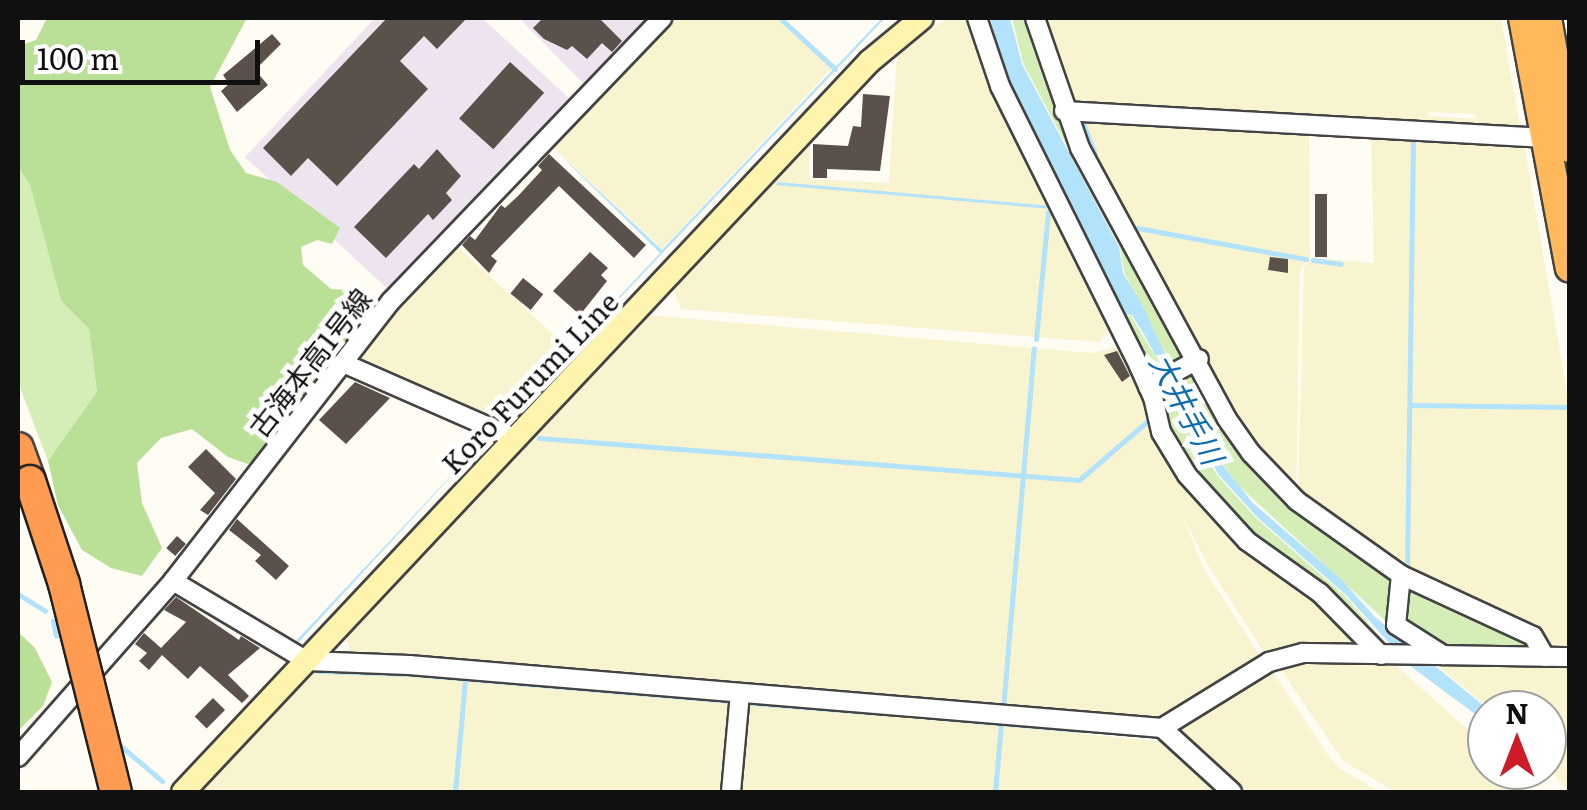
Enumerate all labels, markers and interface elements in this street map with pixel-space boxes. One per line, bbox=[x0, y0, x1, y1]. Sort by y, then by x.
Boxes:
scale bar bbox=[25, 20, 265, 82]
text: 100 m bbox=[37, 35, 119, 79]
street label: 古海本高1号線 bbox=[241, 281, 377, 443]
street label: Koro Furumi Line bbox=[434, 284, 624, 480]
water label: 大井手川 bbox=[1144, 347, 1232, 469]
north arrow bbox=[1467, 690, 1567, 790]
text: N bbox=[1505, 691, 1529, 733]

